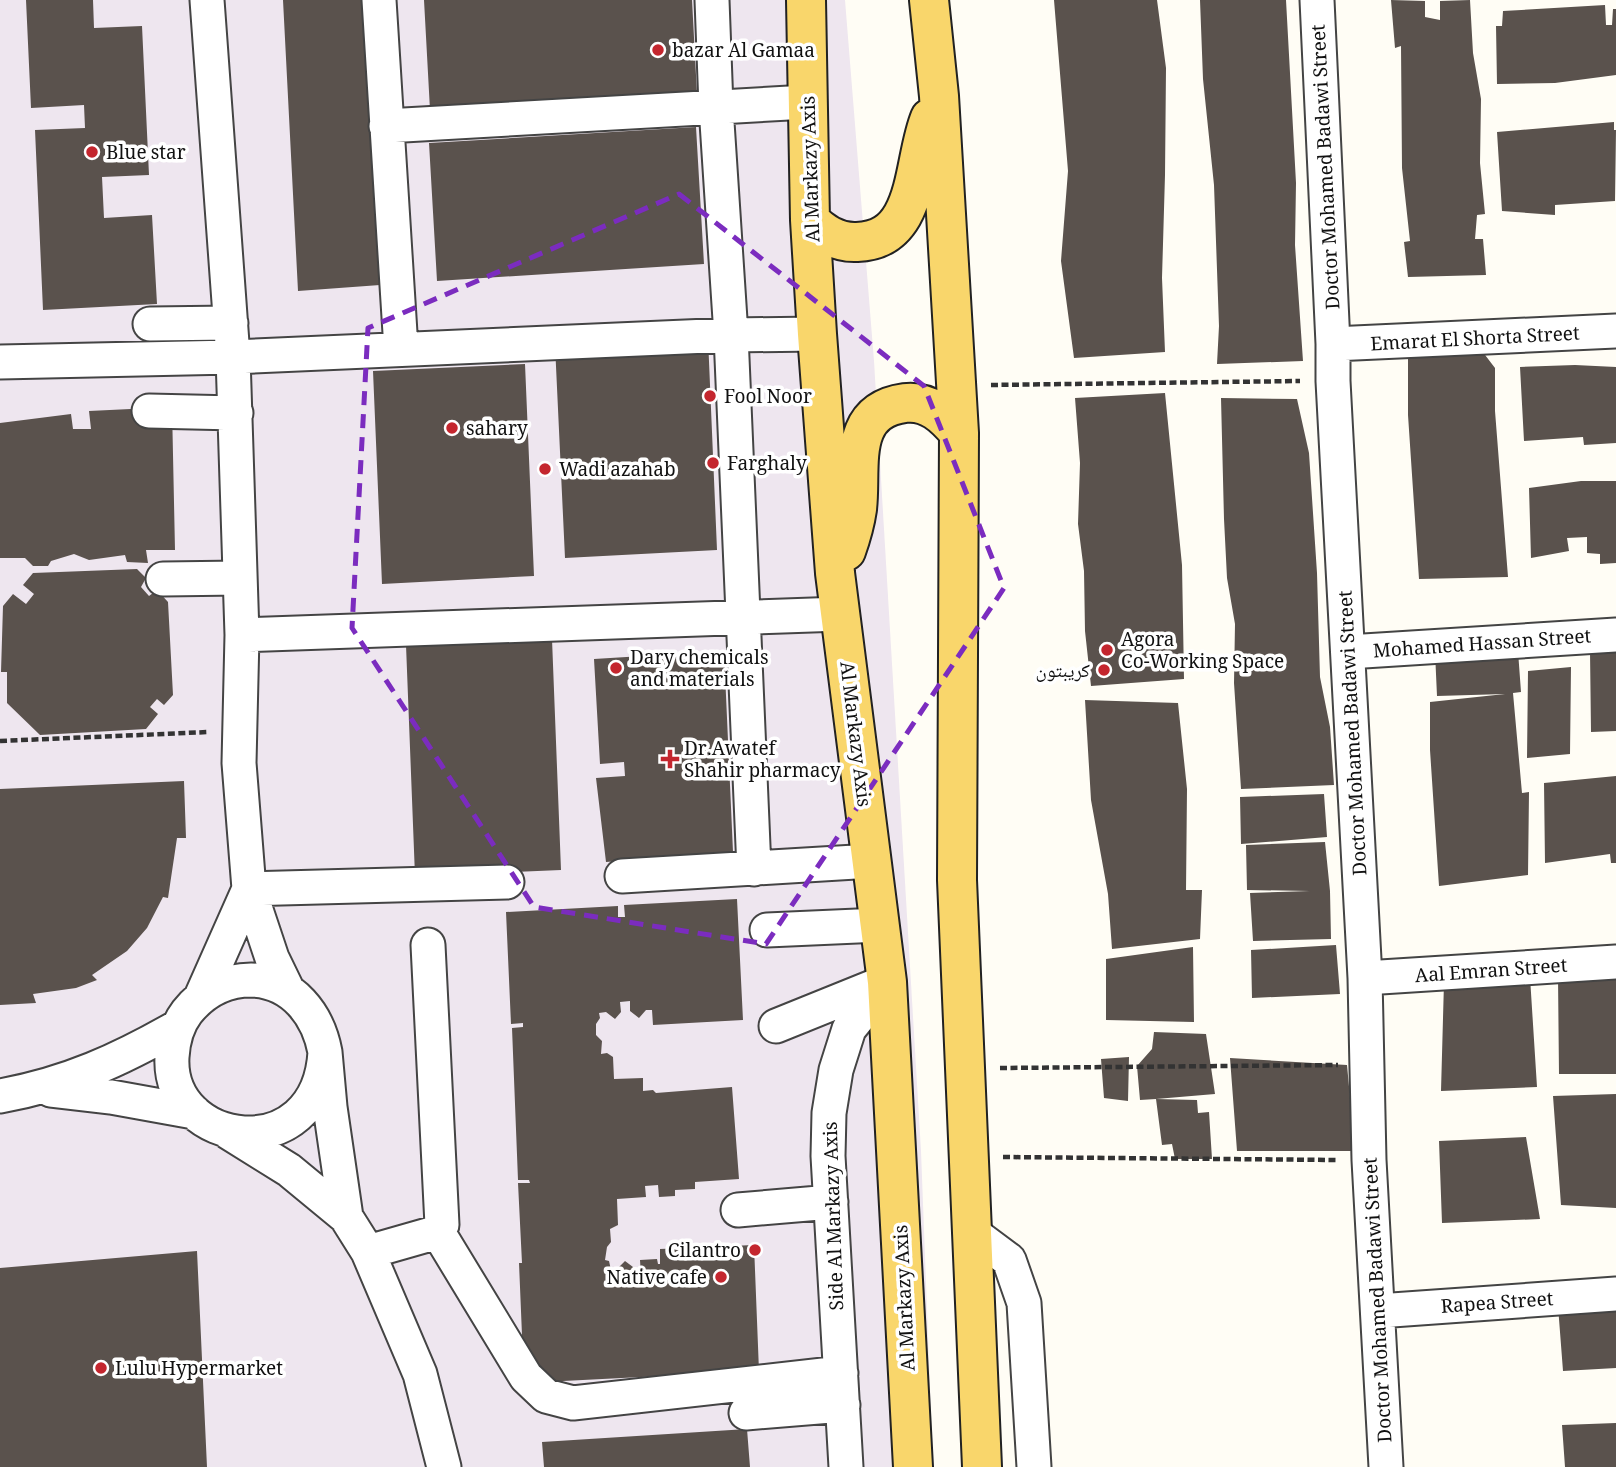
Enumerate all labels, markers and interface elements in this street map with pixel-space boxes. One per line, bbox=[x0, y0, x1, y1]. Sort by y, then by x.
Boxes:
street label: Doctor Mohamed Badawi Street bbox=[1305, 23, 1351, 310]
place label: bazar Al Gamaa bbox=[672, 37, 815, 69]
marker: bazar Al Gamaa bbox=[650, 42, 666, 58]
street label: Al Markazy Axis bbox=[794, 95, 832, 243]
place label: Blue star bbox=[106, 139, 186, 171]
marker: Blue star bbox=[84, 144, 100, 160]
street label: Emarat El Shorta Street bbox=[1370, 320, 1581, 362]
place label: Fool Noor bbox=[724, 383, 812, 415]
marker: Fool Noor bbox=[702, 388, 718, 404]
place label: sahary bbox=[466, 415, 528, 447]
marker: sahary bbox=[444, 420, 460, 436]
place label: Farghaly bbox=[727, 450, 807, 482]
marker: Farghaly bbox=[705, 455, 721, 471]
place label: Wadi azahab bbox=[559, 456, 676, 488]
marker: Wadi azahab bbox=[537, 461, 553, 477]
street label: Doctor Mohamed Badawi Street bbox=[1332, 589, 1378, 876]
street label: Mohamed Hassan Street bbox=[1372, 622, 1593, 670]
place label: Agora Co-Working Space bbox=[1121, 626, 1284, 680]
marker: Agora Co-Working Space bbox=[1099, 642, 1115, 658]
place label: Dary chemicals and materials bbox=[630, 644, 769, 698]
place label: كريبتون bbox=[1036, 657, 1090, 689]
marker: Dary chemicals and materials bbox=[608, 660, 624, 676]
street label: Al Markazy Axis bbox=[828, 660, 878, 809]
marker: كريبتون bbox=[1096, 662, 1112, 678]
place label: Dr.Awatef Shahir pharmacy bbox=[684, 735, 841, 789]
marker: Dr.Awatef Shahir pharmacy bbox=[662, 751, 678, 767]
street label: Aal Emran Street bbox=[1414, 952, 1569, 994]
street label: Side Al Markazy Axis bbox=[817, 1121, 855, 1311]
street label: Doctor Mohamed Badawi Street bbox=[1357, 1156, 1403, 1443]
street label: Al Markazy Axis bbox=[887, 1224, 927, 1372]
place label: Cilantro bbox=[668, 1237, 741, 1269]
marker: Cilantro bbox=[747, 1242, 763, 1258]
place label: Native cafe bbox=[606, 1264, 707, 1296]
marker: Native cafe bbox=[713, 1269, 729, 1285]
street label: Rapea Street bbox=[1440, 1285, 1555, 1325]
place label: Lulu Hypermarket bbox=[115, 1355, 283, 1387]
marker: Lulu Hypermarket bbox=[93, 1360, 109, 1376]

